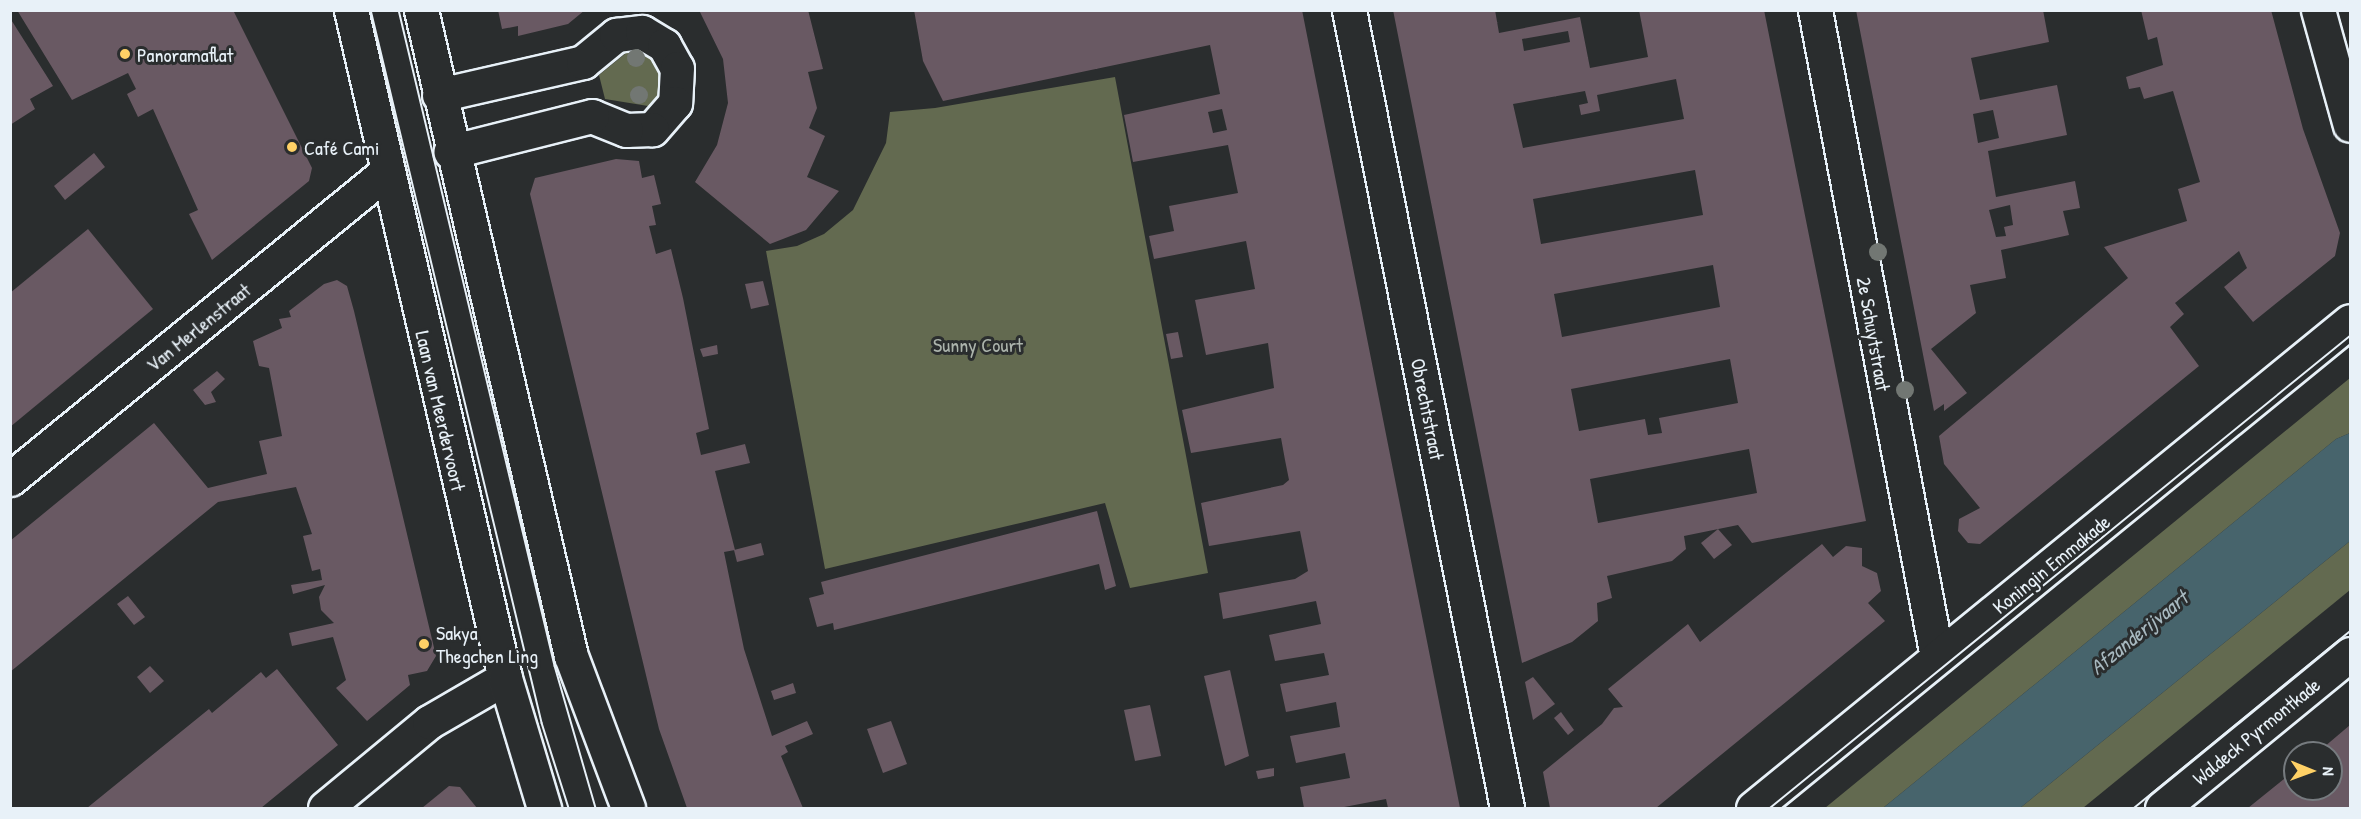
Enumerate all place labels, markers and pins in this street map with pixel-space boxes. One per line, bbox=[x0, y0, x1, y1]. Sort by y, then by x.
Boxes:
place label: Panoramaflat bbox=[137, 42, 233, 66]
marker: Panoramaflat bbox=[118, 47, 132, 61]
place label: Café Cami bbox=[304, 135, 379, 159]
marker: Café Cami bbox=[285, 140, 299, 154]
place label: Sakya Thegchen Ling bbox=[436, 620, 538, 667]
marker: Sakya Thegchen Ling bbox=[417, 637, 431, 651]

